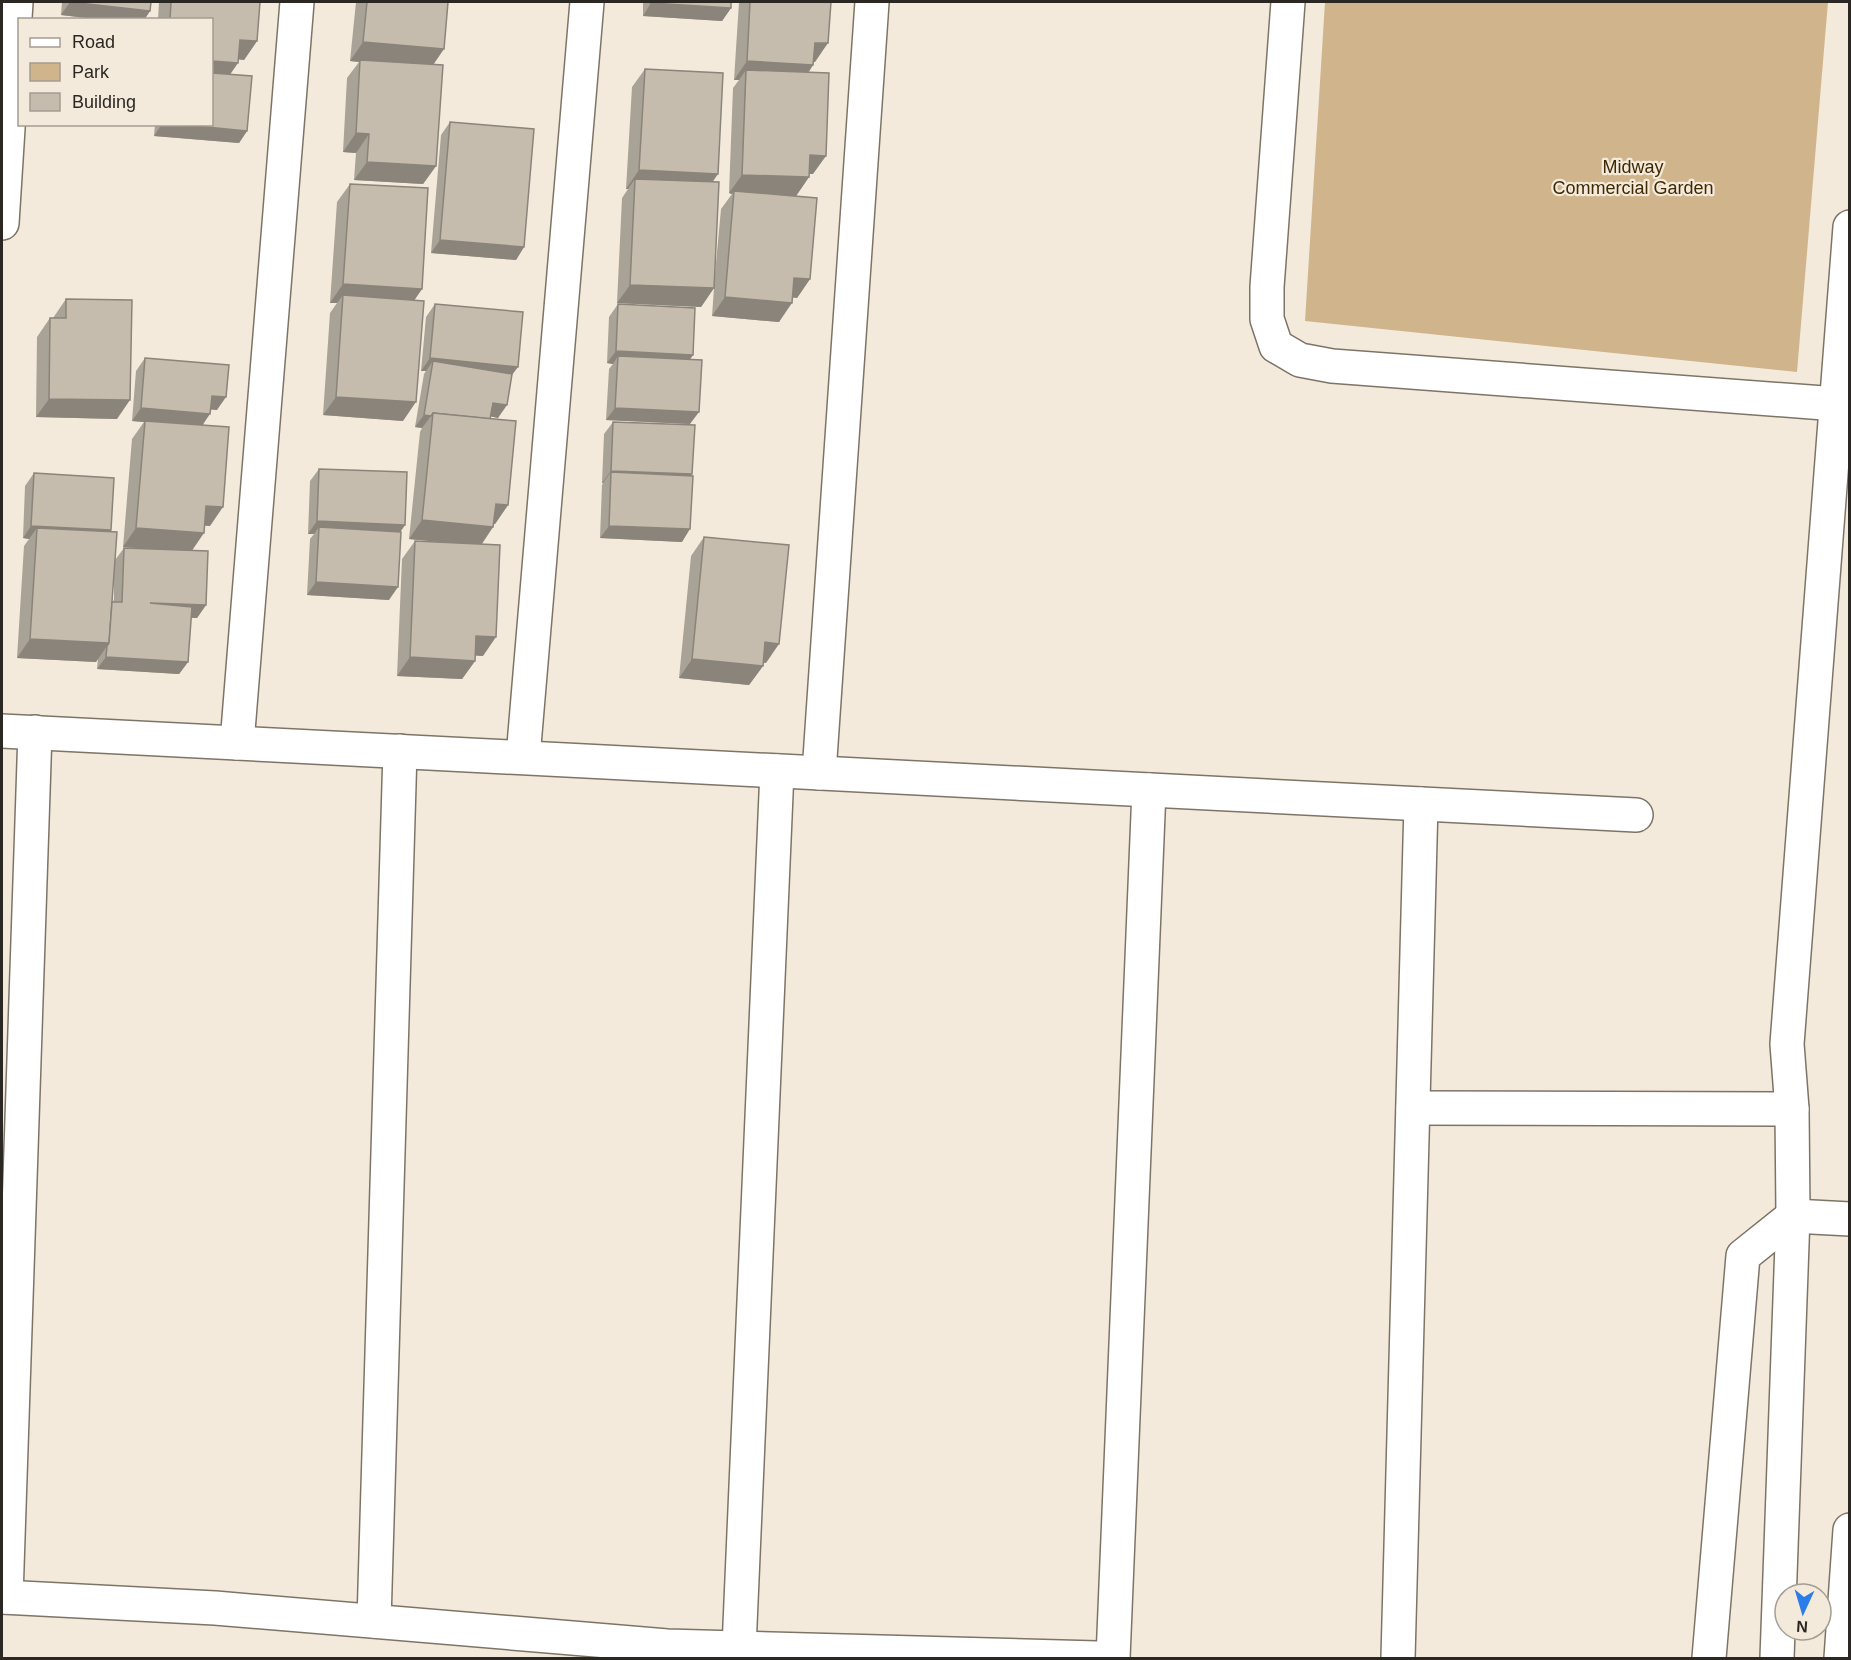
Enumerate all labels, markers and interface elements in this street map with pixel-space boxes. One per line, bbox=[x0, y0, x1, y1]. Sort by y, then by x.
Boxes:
legend bbox=[18, 18, 213, 126]
text: Road bbox=[72, 32, 115, 52]
text: Park bbox=[72, 62, 110, 82]
text: Building bbox=[72, 92, 136, 112]
park label: Midway Commercial Garden bbox=[1552, 157, 1714, 198]
north arrow bbox=[1773, 1582, 1833, 1642]
text: N bbox=[1796, 1618, 1808, 1635]

